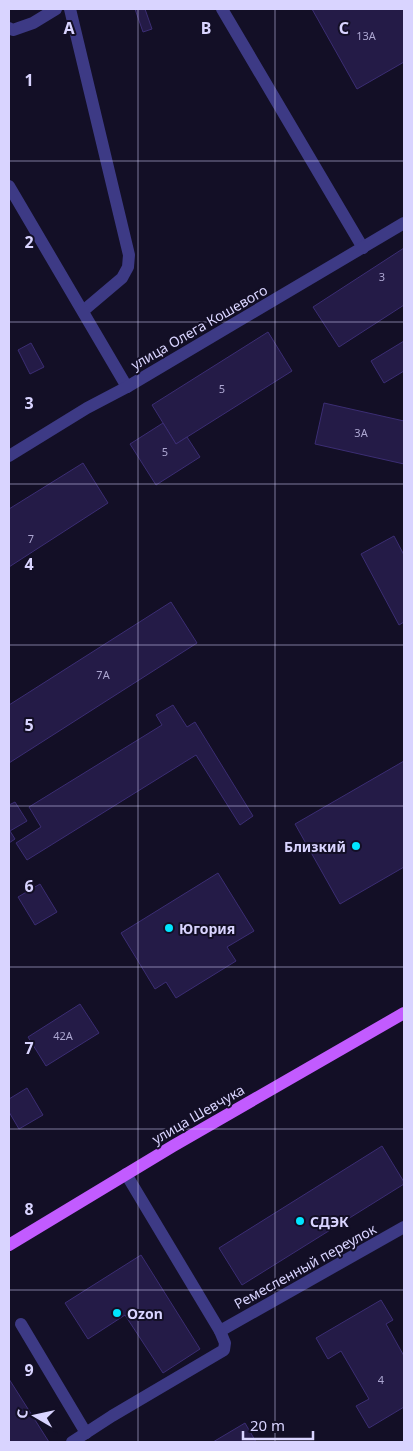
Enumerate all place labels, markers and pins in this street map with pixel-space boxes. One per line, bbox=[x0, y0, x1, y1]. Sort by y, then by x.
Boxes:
place label: Близкий bbox=[284, 837, 346, 856]
marker: Близкий bbox=[350, 840, 362, 852]
place label: Югория bbox=[179, 919, 235, 938]
marker: Югория bbox=[163, 922, 175, 934]
place label: СДЭК bbox=[310, 1212, 349, 1231]
marker: СДЭК bbox=[294, 1215, 306, 1227]
place label: Ozon bbox=[127, 1304, 163, 1323]
marker: Ozon bbox=[111, 1307, 123, 1319]

